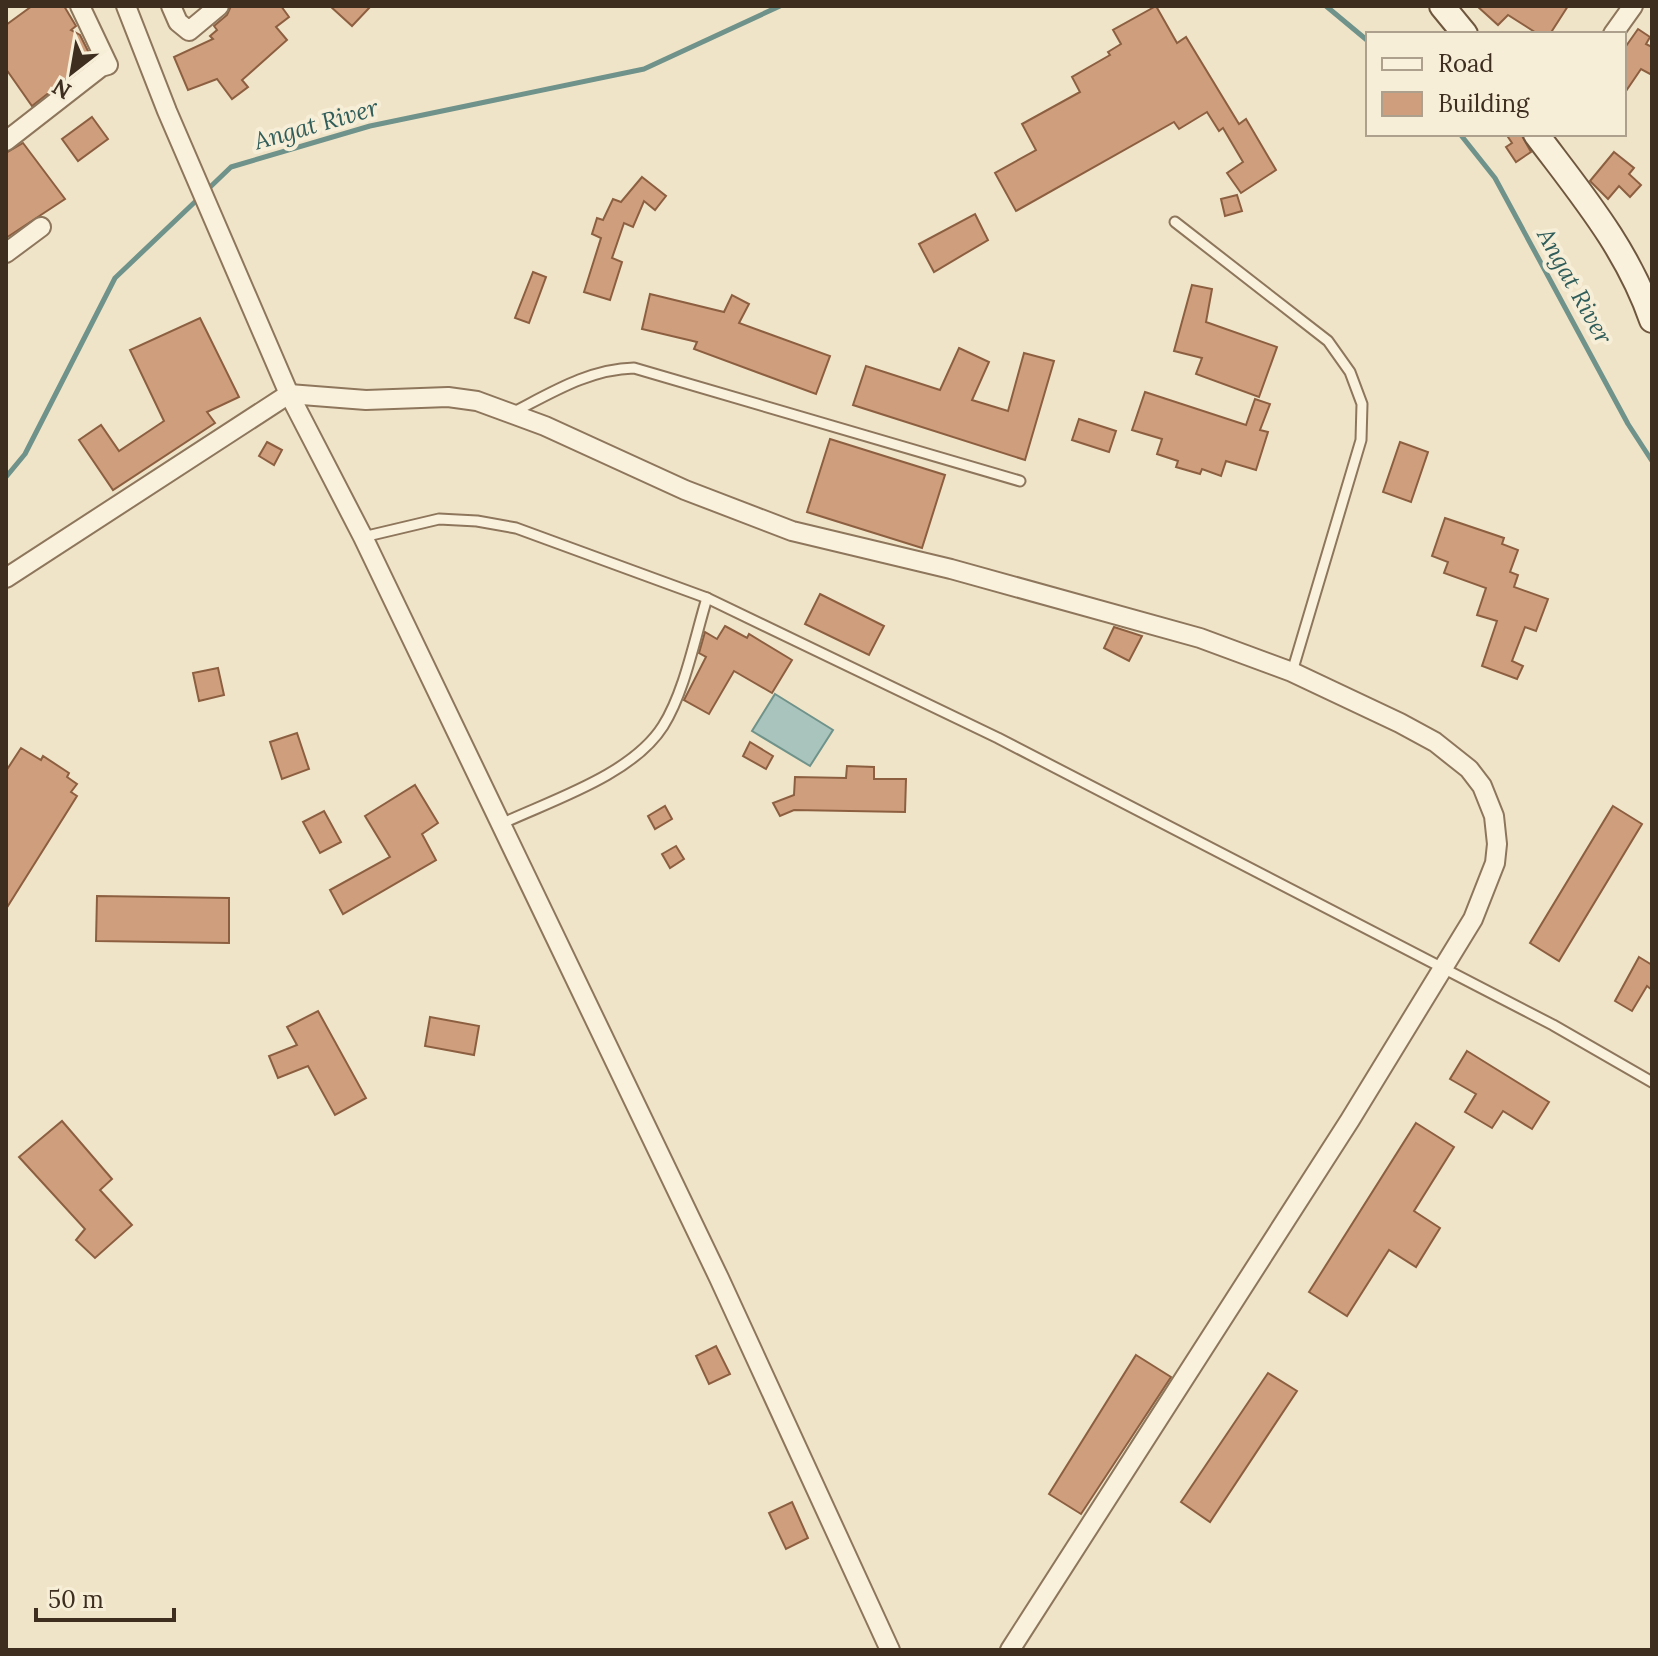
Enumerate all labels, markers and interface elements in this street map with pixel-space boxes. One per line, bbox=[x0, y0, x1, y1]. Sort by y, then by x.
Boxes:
north arrow bbox=[32, 32, 112, 112]
legend bbox=[1366, 32, 1626, 136]
text: Road bbox=[1438, 48, 1494, 79]
text: N bbox=[47, 73, 76, 106]
text: Building bbox=[1438, 88, 1530, 119]
water label: Angat River bbox=[249, 91, 382, 157]
water label: Angat River bbox=[1530, 222, 1620, 350]
scale bar bbox=[36, 1572, 174, 1622]
text: 50 m bbox=[48, 1584, 104, 1615]

